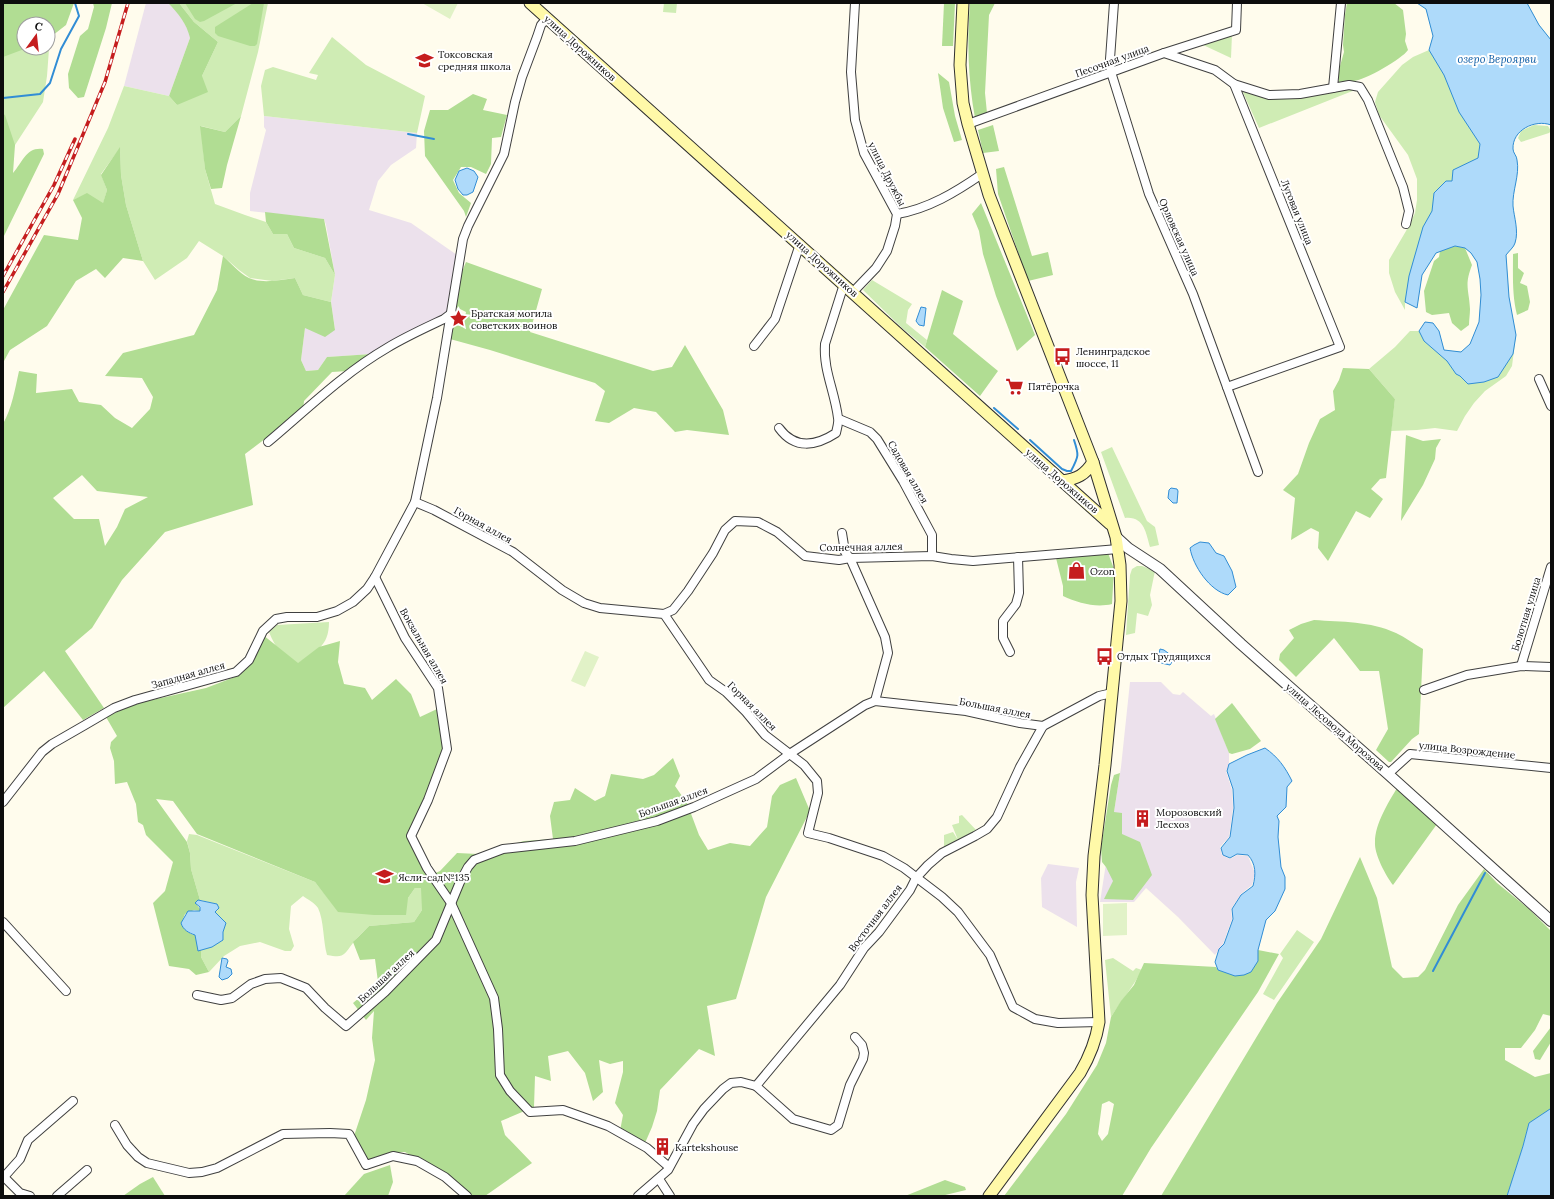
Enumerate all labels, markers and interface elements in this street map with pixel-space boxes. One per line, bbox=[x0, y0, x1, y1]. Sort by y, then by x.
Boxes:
street label: улица Дорожников bbox=[541, 12, 619, 84]
north arrow bbox=[16, 16, 56, 56]
text: С bbox=[33, 19, 44, 34]
street label: Песочная улица bbox=[1073, 42, 1151, 80]
place label: Токсовская средняя школа bbox=[438, 48, 511, 73]
school or university icon: Токсовская средняя школа bbox=[415, 50, 435, 70]
water label: озеро Вероярви bbox=[1458, 52, 1537, 66]
street label: улица Дружбы bbox=[865, 140, 909, 208]
street label: Луговая улица bbox=[1278, 177, 1316, 247]
street label: Орловская улица bbox=[1156, 196, 1202, 278]
street label: улица Дорожников bbox=[783, 228, 861, 300]
place label: Братская могила советских воинов bbox=[471, 307, 557, 332]
place icon: Братская могила советских воинов bbox=[448, 309, 468, 329]
place label: Ленинградское шоссе, 11 bbox=[1076, 345, 1151, 370]
bus stop icon: Ленинградское шоссе, 11 bbox=[1053, 347, 1073, 367]
supermarket icon: Пятёрочка bbox=[1005, 376, 1025, 396]
place label: Пятёрочка bbox=[1028, 380, 1079, 393]
street label: Садовая аллея bbox=[885, 438, 931, 506]
street label: улица Дорожников bbox=[1023, 446, 1101, 516]
street label: Горная аллея bbox=[452, 504, 514, 546]
street label: Солнечная аллея bbox=[819, 540, 903, 554]
shop icon: Ozon bbox=[1067, 561, 1087, 581]
place label: Ozon bbox=[1090, 565, 1115, 578]
street label: Болотная улица bbox=[1509, 575, 1543, 653]
street label: Вокзальная аллея bbox=[397, 606, 451, 686]
bus stop icon: Отдых Трудящихся bbox=[1094, 646, 1114, 666]
place label: Отдых Трудящихся bbox=[1117, 650, 1211, 663]
street label: Западная аллея bbox=[150, 658, 226, 692]
street label: Горная аллея bbox=[725, 679, 779, 733]
street label: улица Лесовода Морозова bbox=[1283, 680, 1387, 774]
street label: Большая аллея bbox=[958, 695, 1032, 721]
street label: улица Возрождение bbox=[1418, 738, 1516, 762]
street label: Большая аллея bbox=[637, 784, 709, 820]
place label: Морозовский Лесхоз bbox=[1156, 806, 1222, 831]
building icon: Морозовский Лесхоз bbox=[1133, 808, 1153, 828]
school or university icon: Ясли-сад№135 bbox=[375, 867, 395, 887]
place label: Ясли-сад№135 bbox=[398, 871, 470, 884]
street label: Восточная аллея bbox=[845, 882, 905, 954]
street label: Большая аллея bbox=[355, 947, 417, 1005]
building icon: Kartekshouse bbox=[652, 1137, 672, 1157]
place label: Kartekshouse bbox=[675, 1141, 739, 1154]

